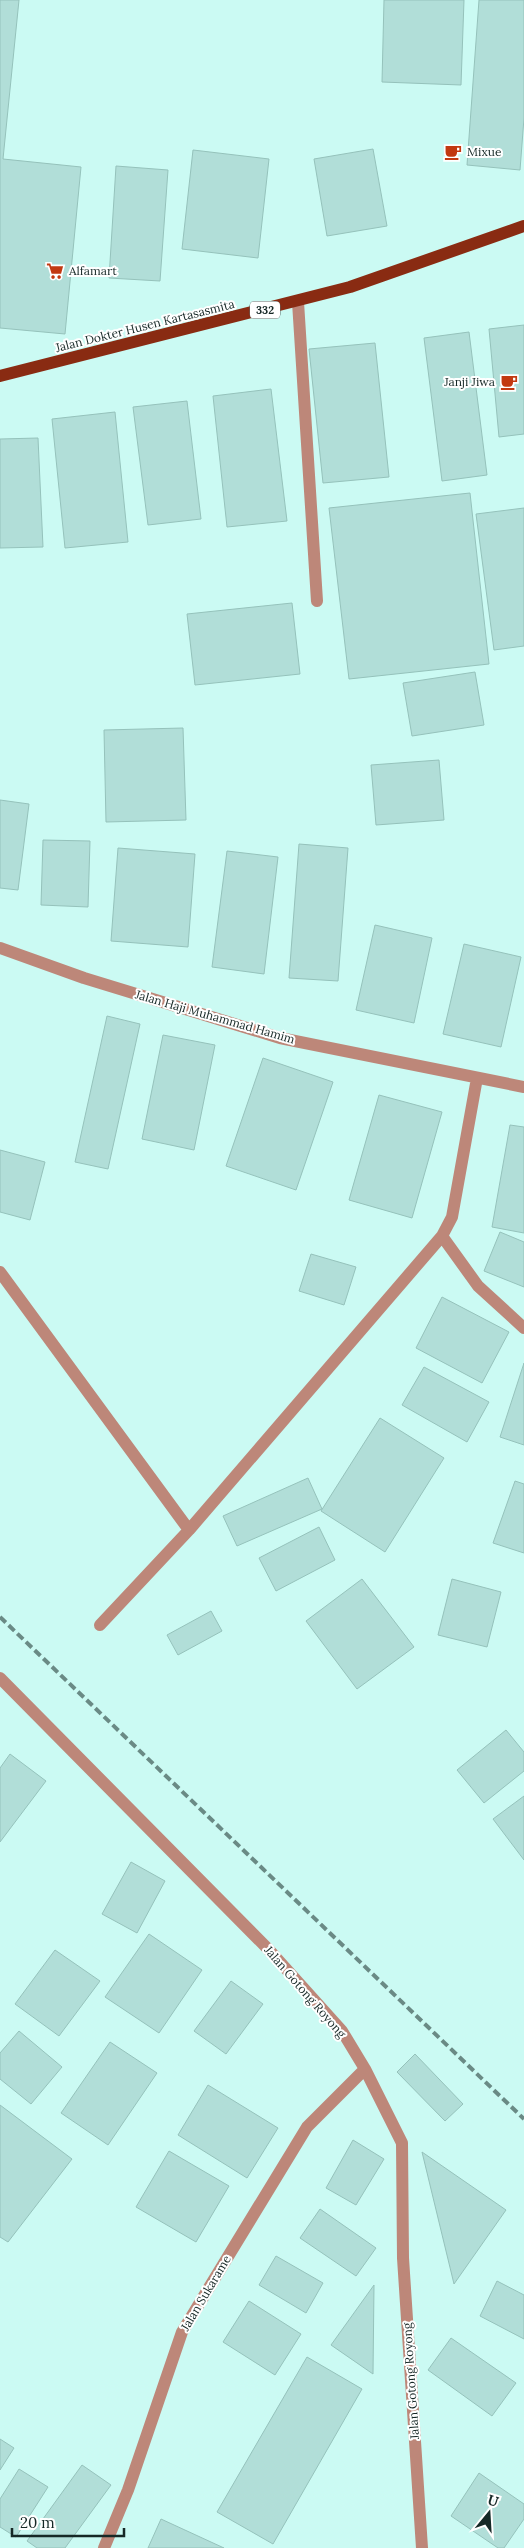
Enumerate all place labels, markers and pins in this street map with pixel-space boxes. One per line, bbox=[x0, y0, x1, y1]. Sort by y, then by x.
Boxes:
cafe icon: Mixue bbox=[443, 142, 463, 162]
place label: Mixue bbox=[467, 144, 502, 159]
supermarket icon: Alfamart bbox=[45, 261, 65, 281]
place label: Alfamart bbox=[68, 263, 117, 278]
cafe icon: Janji Jiwa bbox=[499, 372, 519, 392]
place label: Janji Jiwa bbox=[443, 374, 495, 389]

